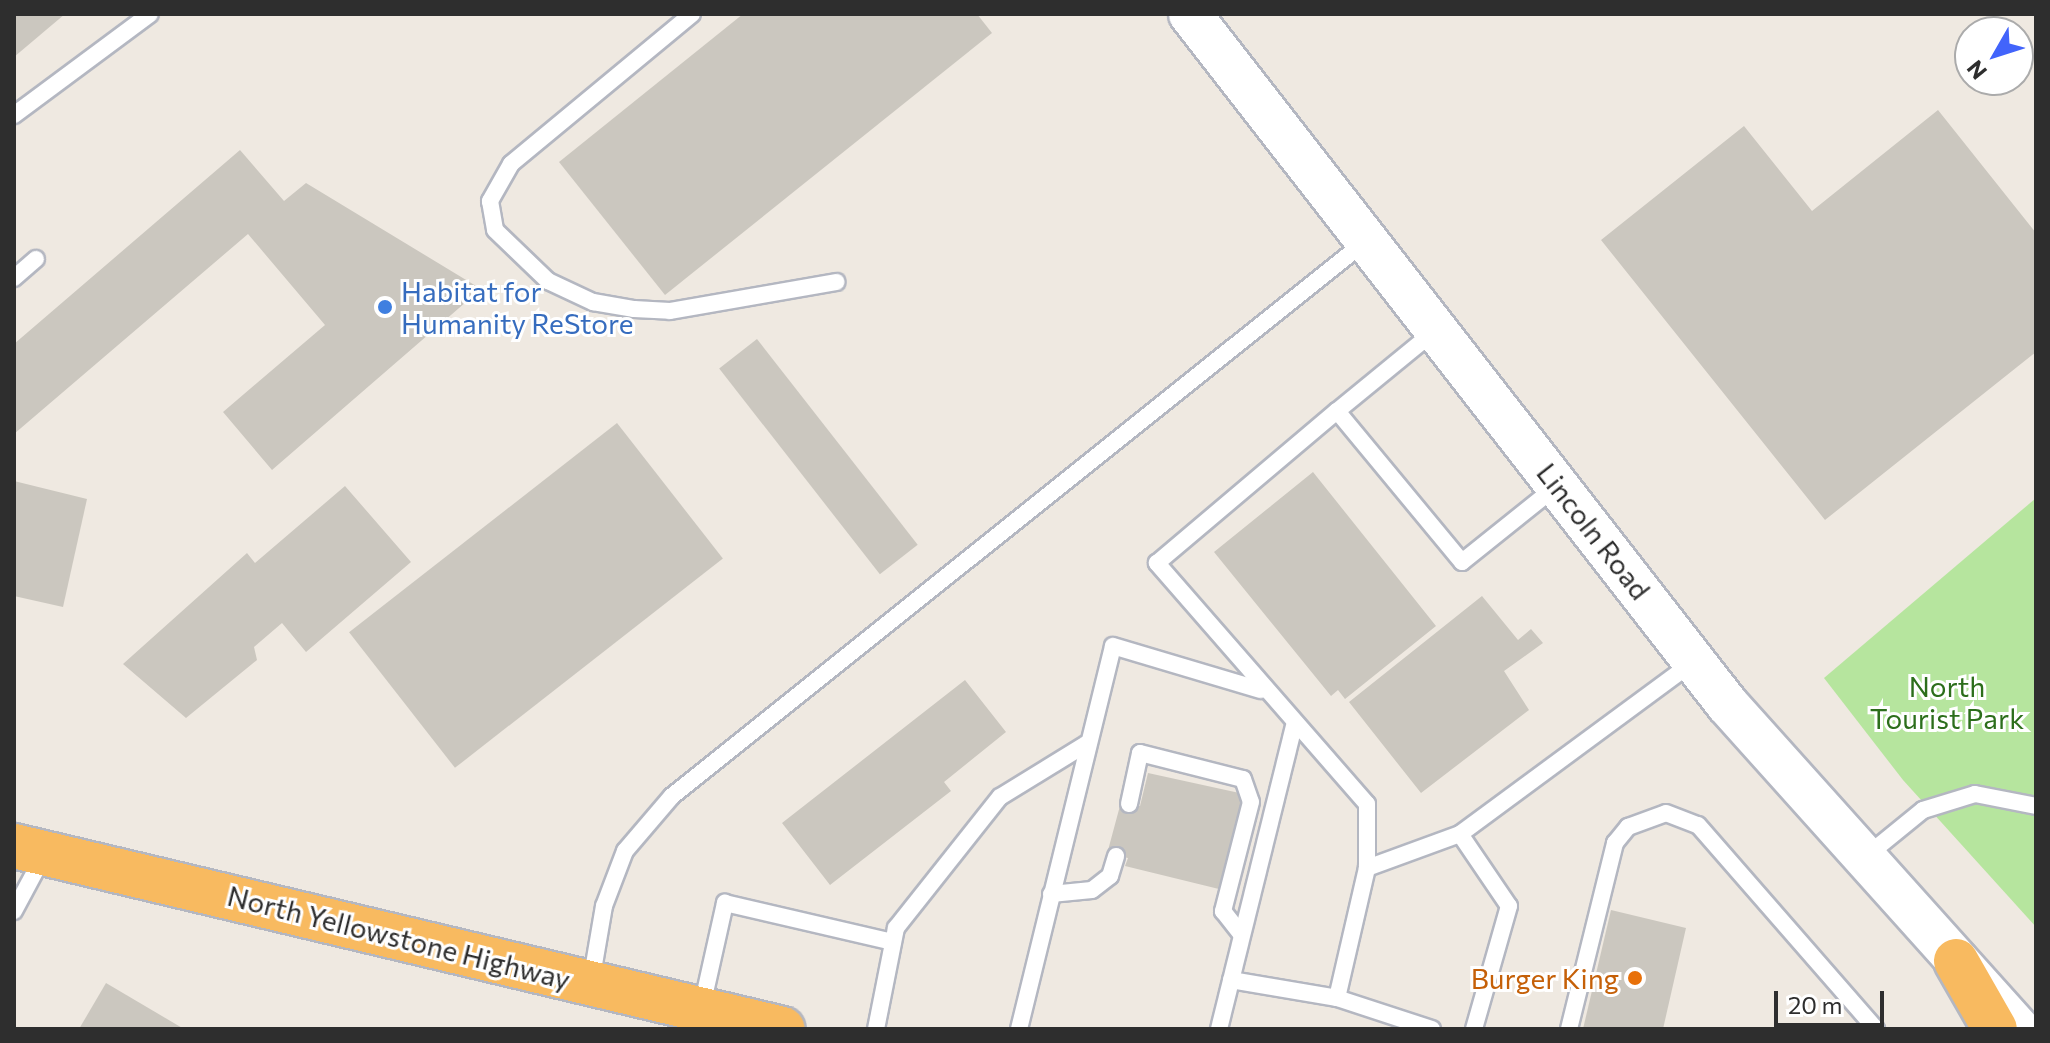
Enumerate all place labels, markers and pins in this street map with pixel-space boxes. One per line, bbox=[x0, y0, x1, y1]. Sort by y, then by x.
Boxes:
place label: Habitat for Humanity ReStore bbox=[401, 274, 634, 340]
marker: Habitat for Humanity ReStore bbox=[376, 298, 394, 316]
place label: Burger King bbox=[1471, 961, 1619, 995]
marker: Burger King bbox=[1626, 969, 1644, 987]

